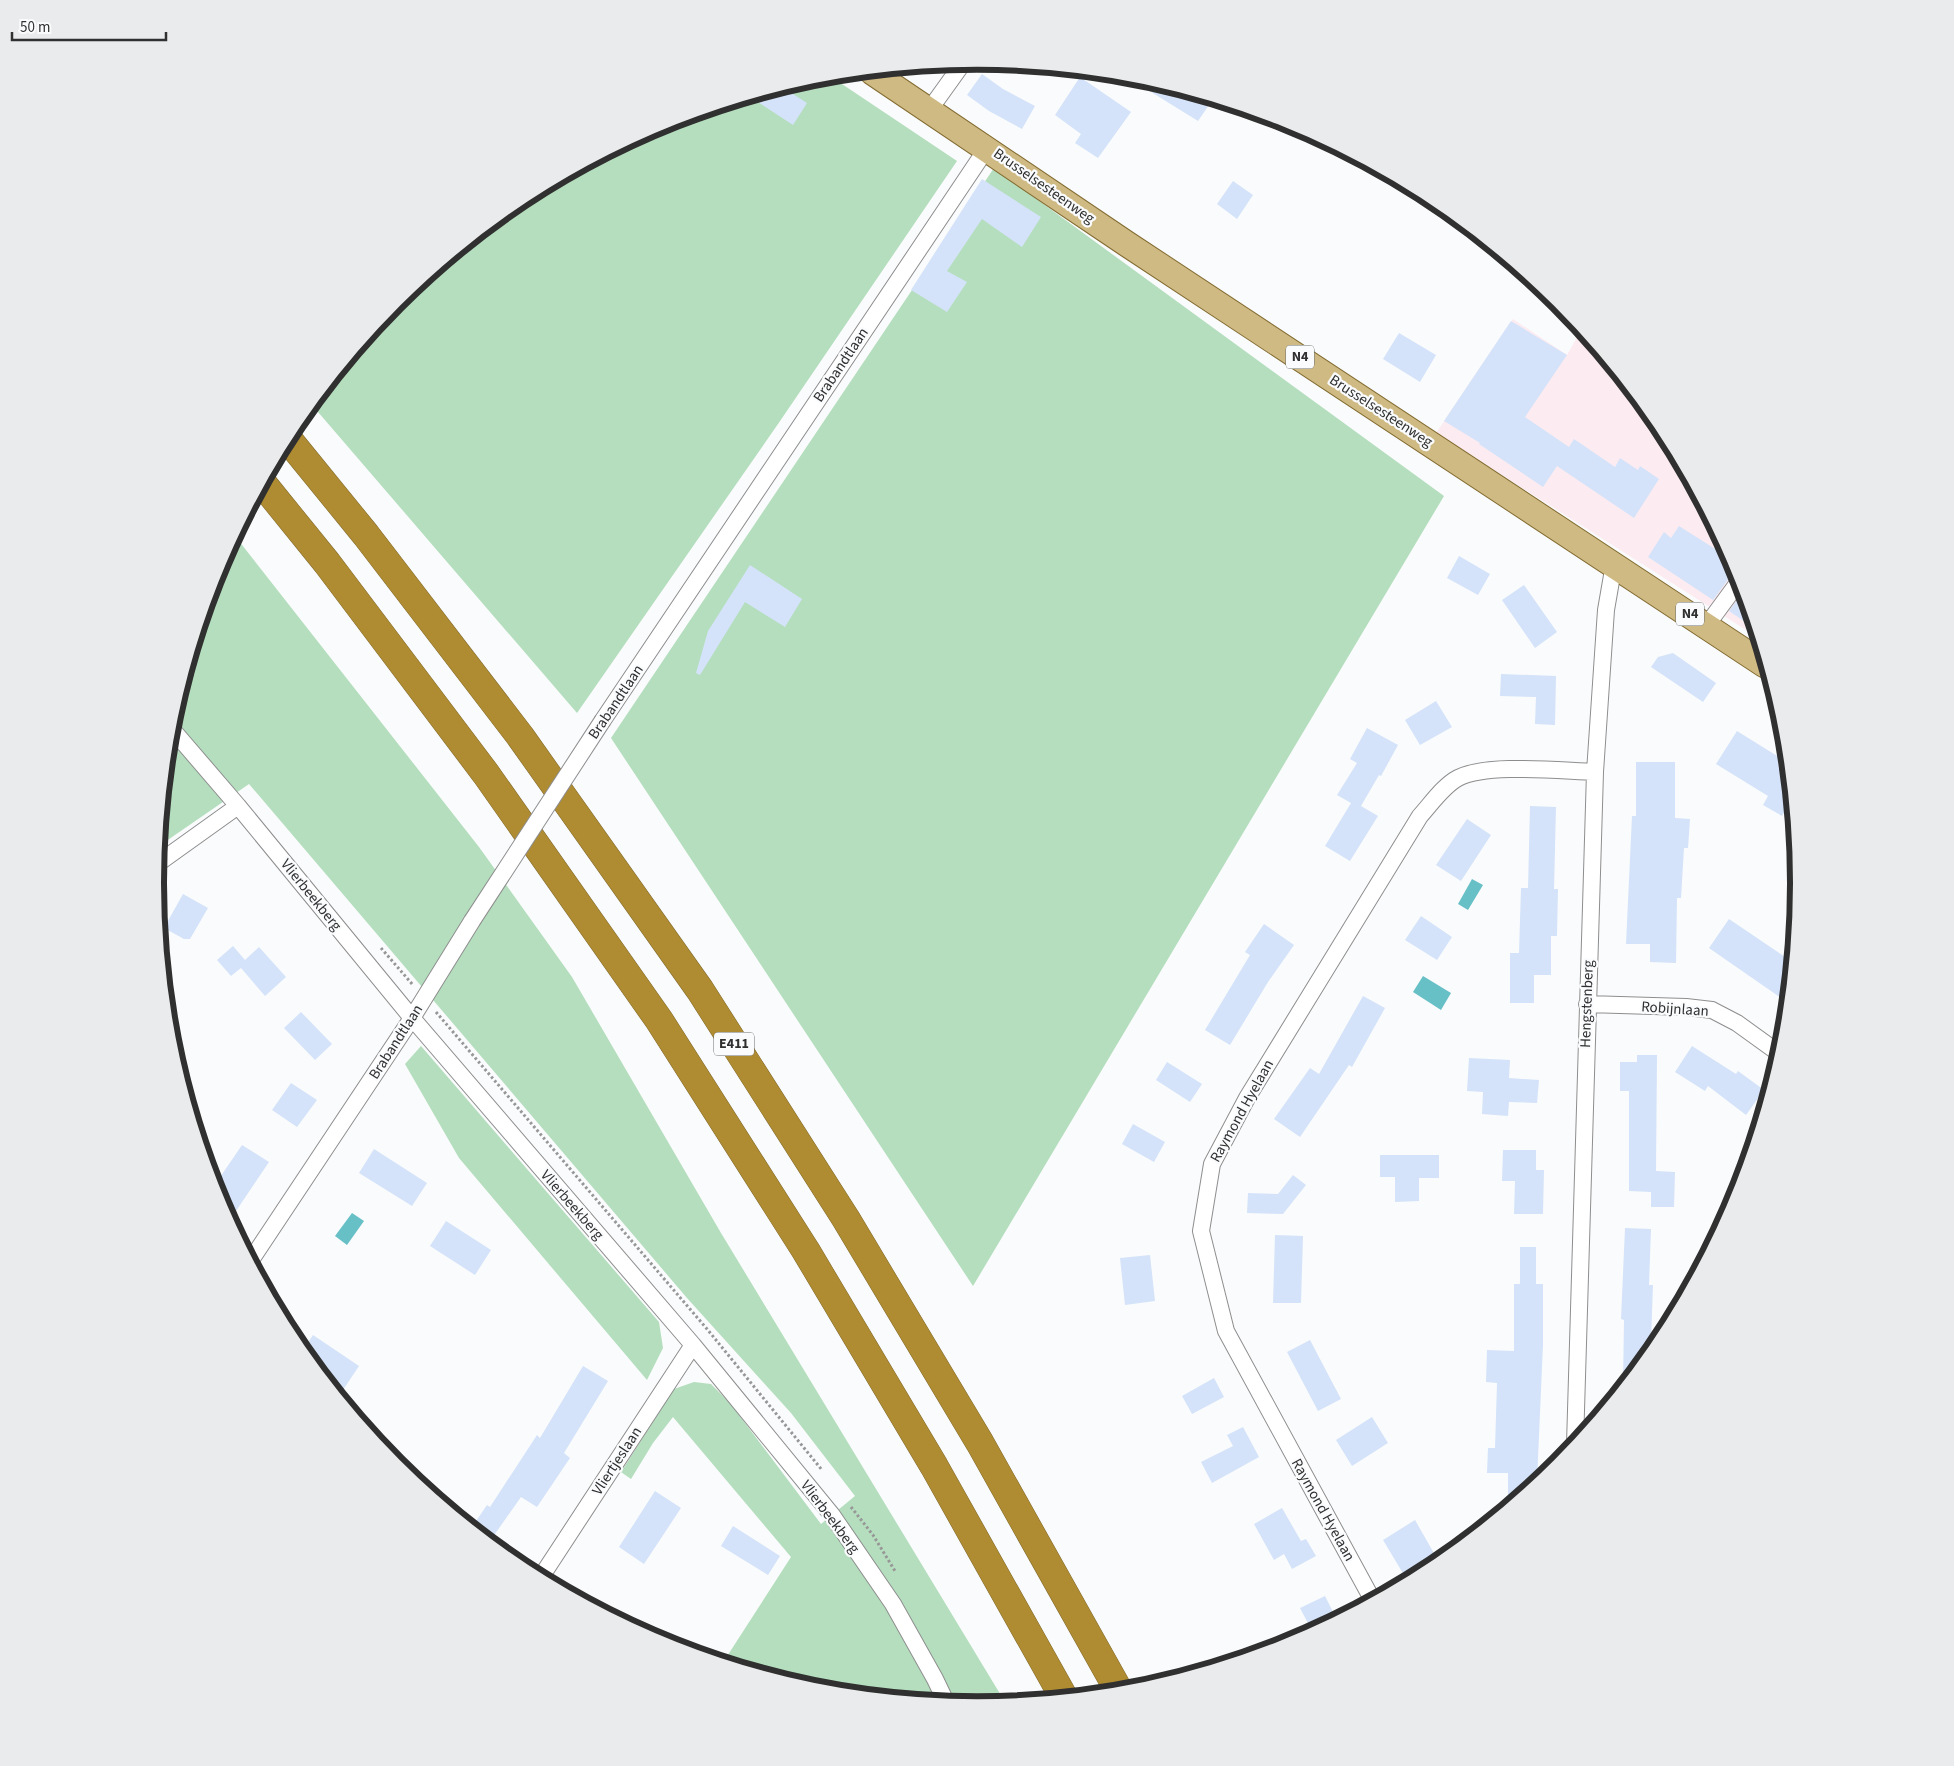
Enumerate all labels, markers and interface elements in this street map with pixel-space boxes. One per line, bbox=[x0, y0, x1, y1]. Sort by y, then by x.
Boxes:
scale bar bbox=[12, 10, 166, 42]
text: 50 m bbox=[20, 17, 50, 38]
street label: Brusselsesteenweg bbox=[989, 143, 1099, 229]
street label: Brabandtlaan bbox=[808, 324, 874, 406]
road number: N4 bbox=[1286, 346, 1314, 368]
street label: Brusselsesteenweg bbox=[1325, 370, 1437, 453]
road number: N4 bbox=[1676, 602, 1704, 626]
street label: Brabandtlaan bbox=[583, 661, 649, 743]
street label: Vlierbeekberg bbox=[276, 855, 347, 936]
street label: Hengstenberg bbox=[1575, 959, 1599, 1048]
street label: Robijnlaan bbox=[1641, 996, 1709, 1022]
street label: Brabandtlaan bbox=[364, 1000, 428, 1084]
road number: E411 bbox=[714, 1032, 754, 1056]
street label: Raymond Hyelaan bbox=[1205, 1056, 1279, 1166]
street label: Vlierbeekberg bbox=[536, 1165, 609, 1245]
street label: Vliertjeslaan bbox=[587, 1423, 647, 1499]
street label: Raymond Hyelaan bbox=[1286, 1455, 1360, 1565]
street label: Vlierbeekberg bbox=[795, 1476, 865, 1558]

